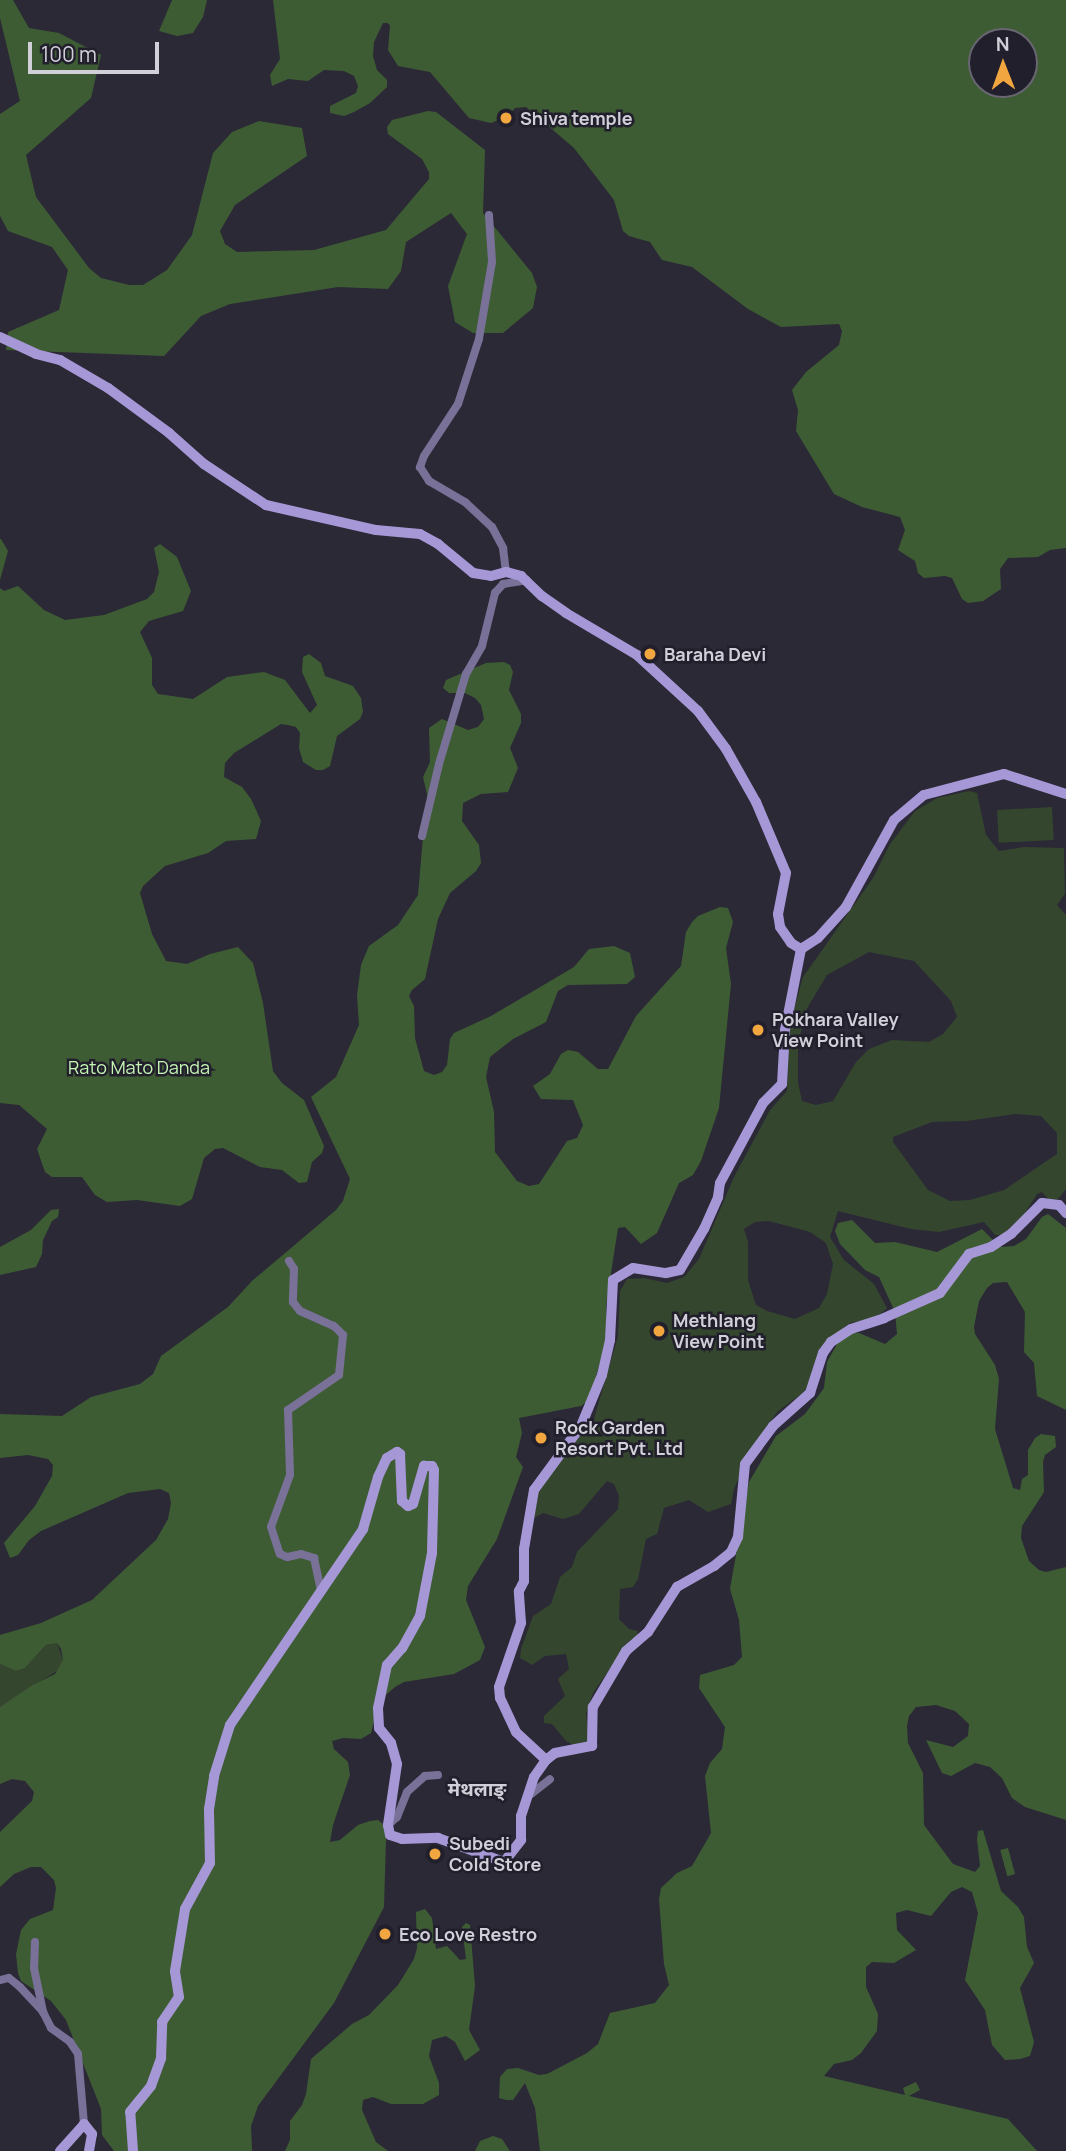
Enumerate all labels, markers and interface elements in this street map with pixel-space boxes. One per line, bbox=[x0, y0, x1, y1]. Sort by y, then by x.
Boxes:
scale bar bbox=[32, 28, 163, 72]
north arrow bbox=[968, 28, 1038, 98]
text: N bbox=[996, 31, 1010, 57]
text: 100 m bbox=[41, 40, 97, 68]
place label: Shiva temple bbox=[520, 107, 633, 129]
marker: Shiva temple bbox=[498, 110, 514, 126]
place label: Baraha Devi bbox=[664, 643, 766, 665]
marker: Baraha Devi bbox=[642, 646, 658, 662]
place label: Pokhara Valley View Point bbox=[772, 1009, 899, 1052]
marker: Pokhara Valley View Point bbox=[750, 1022, 766, 1038]
park label: Rato Mato Danda bbox=[68, 1056, 210, 1078]
place label: Methlang View Point bbox=[673, 1310, 764, 1352]
marker: Methlang View Point bbox=[651, 1323, 667, 1339]
place label: Rock Garden Resort Pvt. Ltd bbox=[555, 1417, 683, 1460]
marker: Rock Garden Resort Pvt. Ltd bbox=[533, 1430, 549, 1446]
district label: मेथलाङ् bbox=[448, 1779, 506, 1801]
place label: Subedi Cold Store bbox=[449, 1833, 541, 1876]
marker: Subedi Cold Store bbox=[427, 1846, 443, 1862]
place label: Eco Love Restro bbox=[399, 1923, 537, 1945]
marker: Eco Love Restro bbox=[377, 1926, 393, 1942]

